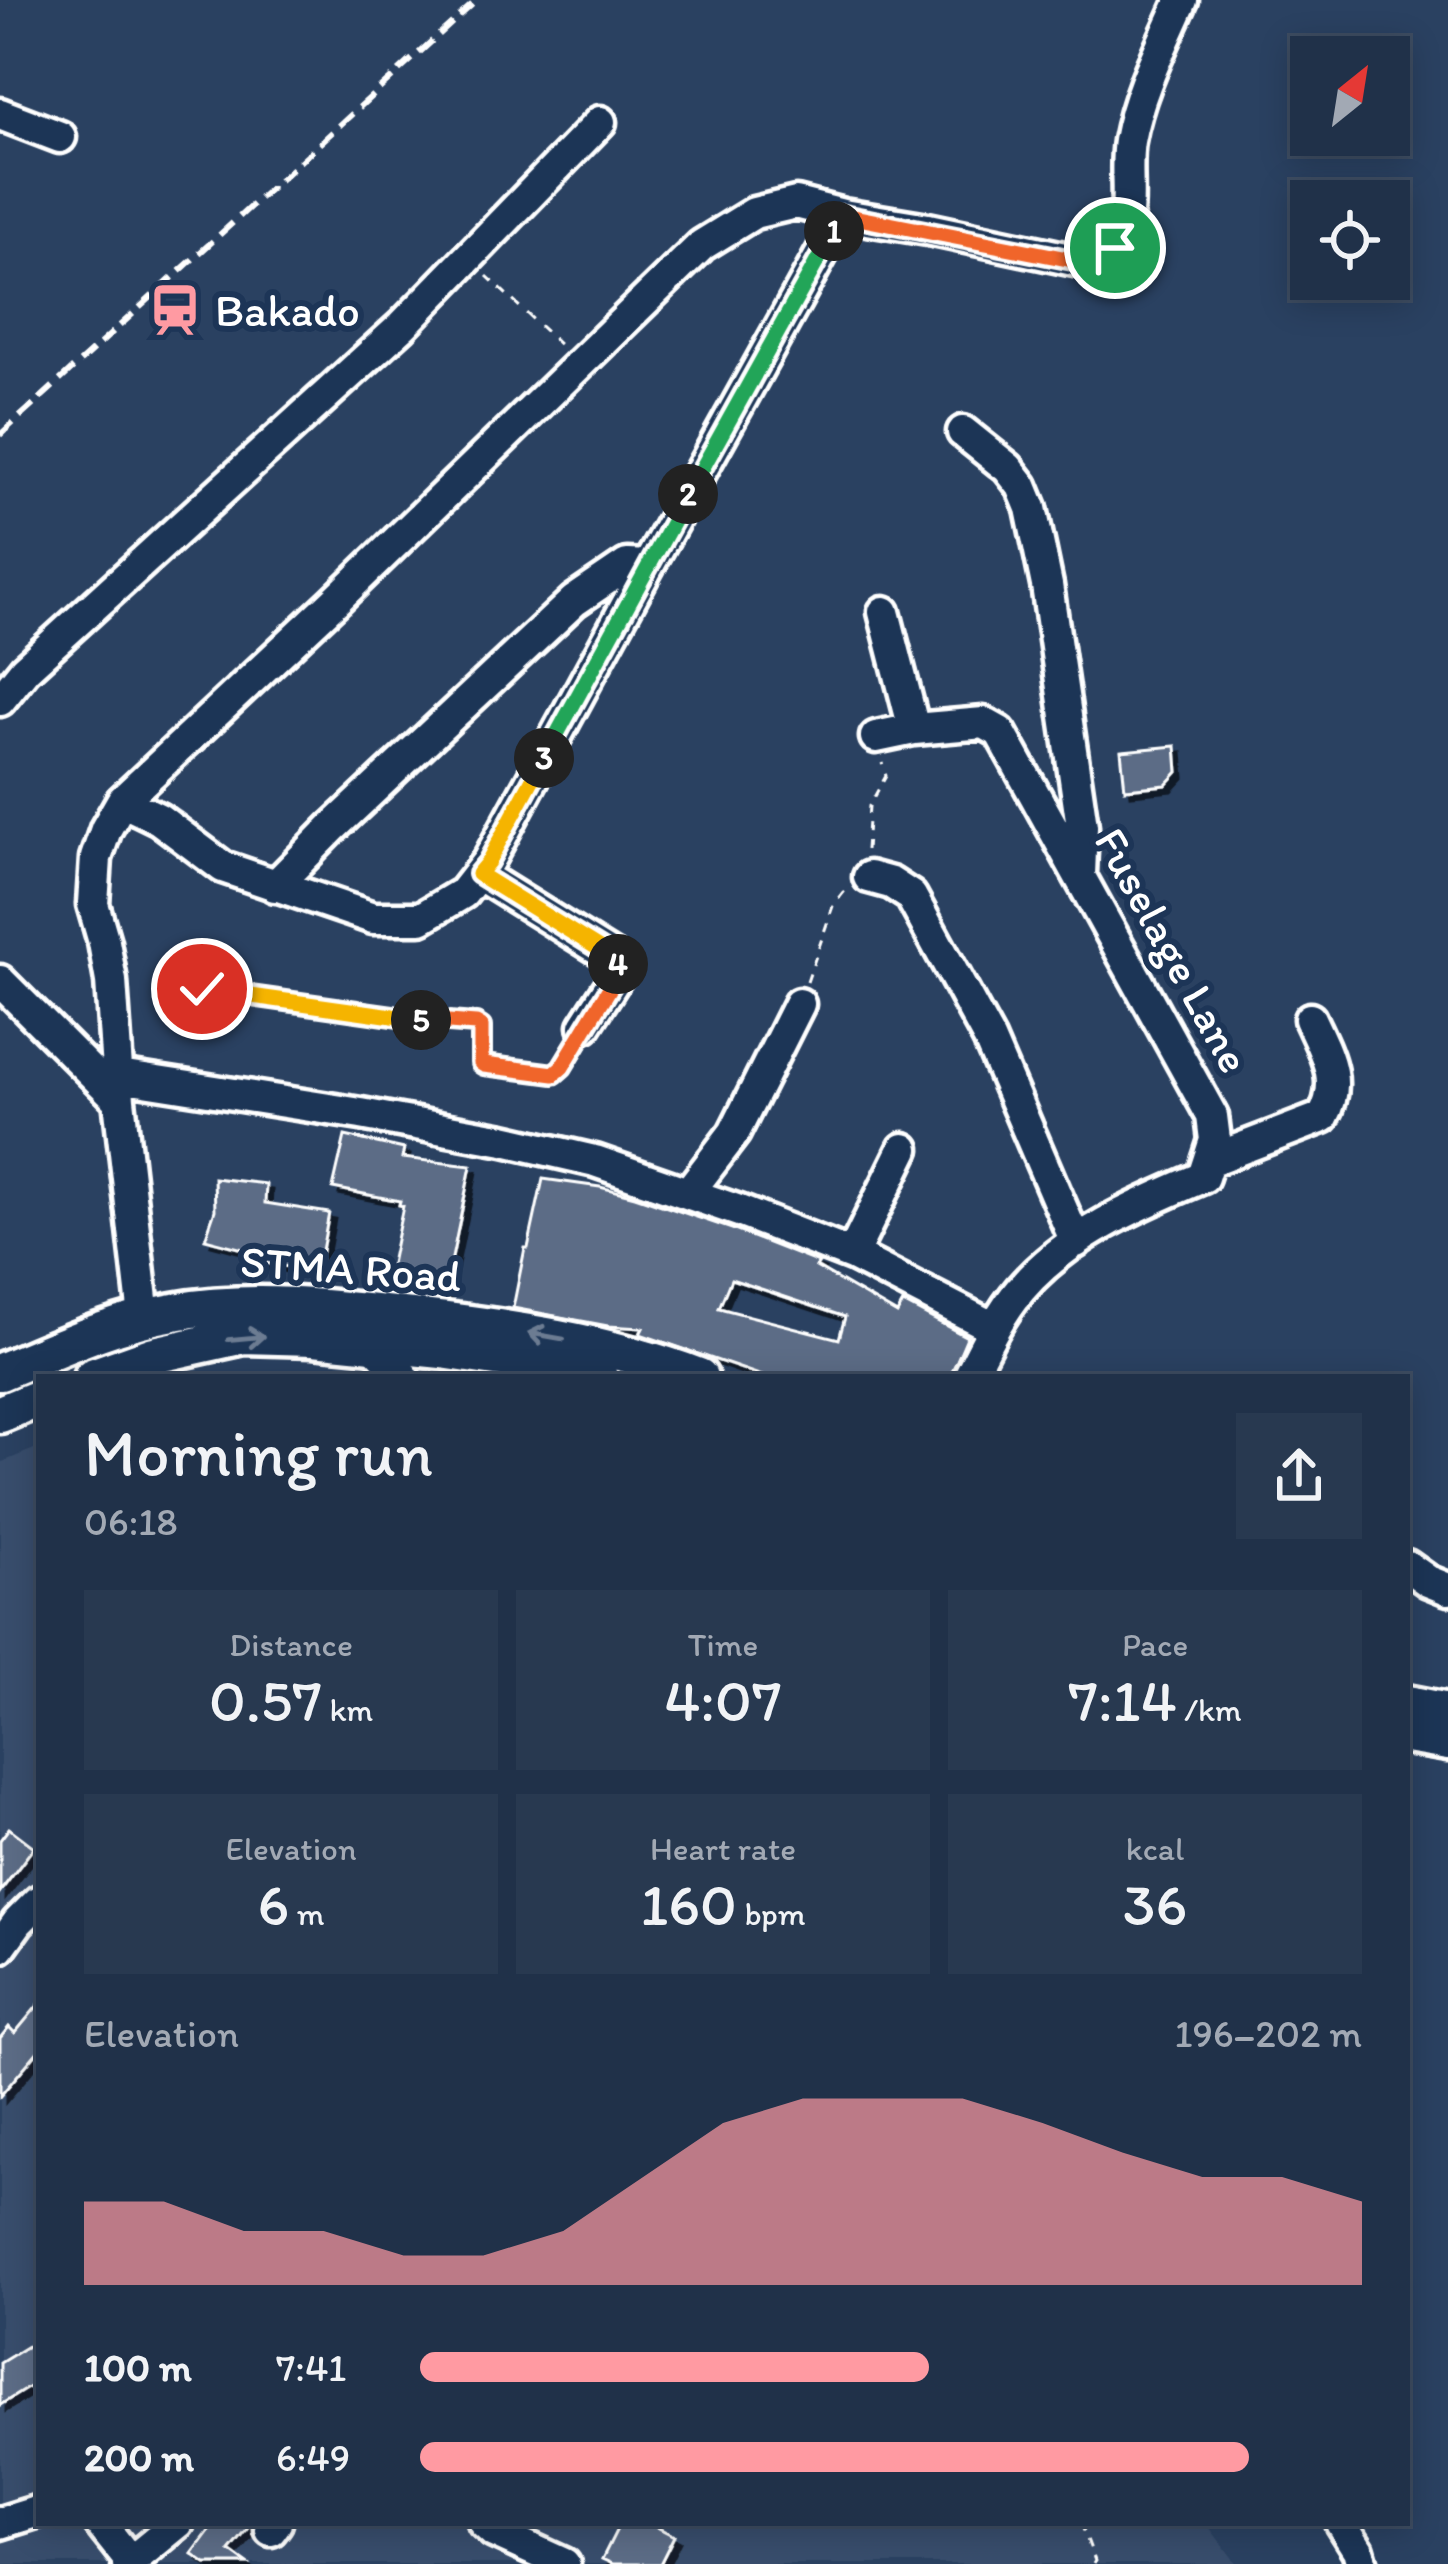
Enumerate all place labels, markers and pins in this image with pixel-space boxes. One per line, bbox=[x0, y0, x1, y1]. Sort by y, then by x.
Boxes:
pin bbox=[1064, 197, 1166, 299]
pin: 1 bbox=[804, 201, 864, 261]
station icon: Bakado bbox=[146, 281, 204, 339]
place label: Bakado bbox=[215, 283, 360, 337]
pin: 2 bbox=[658, 464, 718, 524]
pin: 3 bbox=[514, 728, 574, 788]
pin: 4 bbox=[588, 934, 648, 994]
pin bbox=[151, 938, 253, 1040]
pin: 5 bbox=[391, 990, 451, 1050]

